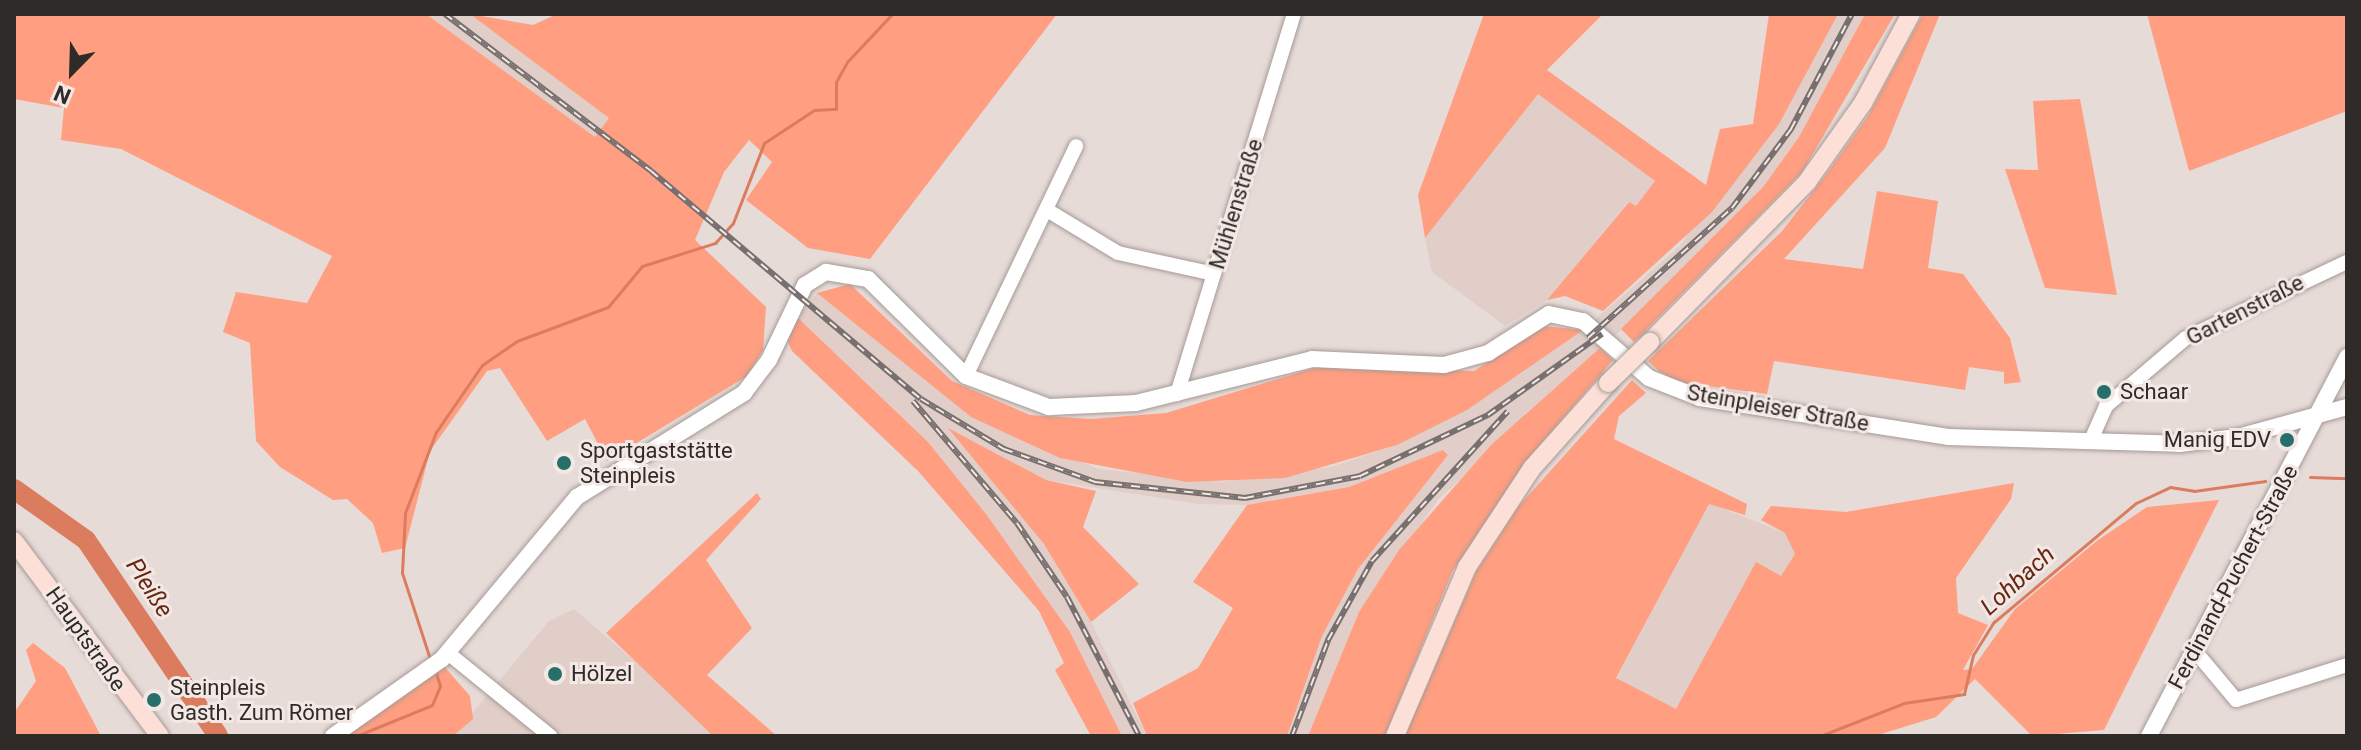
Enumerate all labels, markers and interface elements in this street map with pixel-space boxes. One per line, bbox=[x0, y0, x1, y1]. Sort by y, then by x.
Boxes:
north arrow bbox=[32, 32, 112, 112]
text: N bbox=[50, 80, 74, 109]
street label: Mühlenstraße bbox=[1204, 136, 1268, 272]
street label: Gartenstraße bbox=[2182, 269, 2308, 351]
street label: Steinpleiser Straße bbox=[1685, 379, 1871, 437]
place label: Schaar bbox=[2120, 379, 2188, 405]
marker: Schaar bbox=[2095, 383, 2113, 401]
place label: Manig EDV bbox=[2164, 427, 2271, 453]
marker: Manig EDV bbox=[2278, 431, 2296, 449]
place label: Sportgaststätte Steinpleis bbox=[580, 437, 733, 488]
marker: Sportgaststätte Steinpleis bbox=[555, 454, 573, 472]
street label: Ferdinand-Puchert-Straße bbox=[2163, 460, 2303, 694]
water label: Lohbach bbox=[1975, 540, 2061, 622]
water label: Pleiße bbox=[119, 553, 179, 623]
street label: Hauptstraße bbox=[40, 582, 132, 696]
place label: Hölzel bbox=[571, 661, 632, 687]
marker: Hölzel bbox=[546, 665, 564, 683]
place label: Steinpleis Gasth. Zum Römer bbox=[170, 674, 353, 726]
marker: Steinpleis Gasth. Zum Römer bbox=[145, 691, 163, 709]

